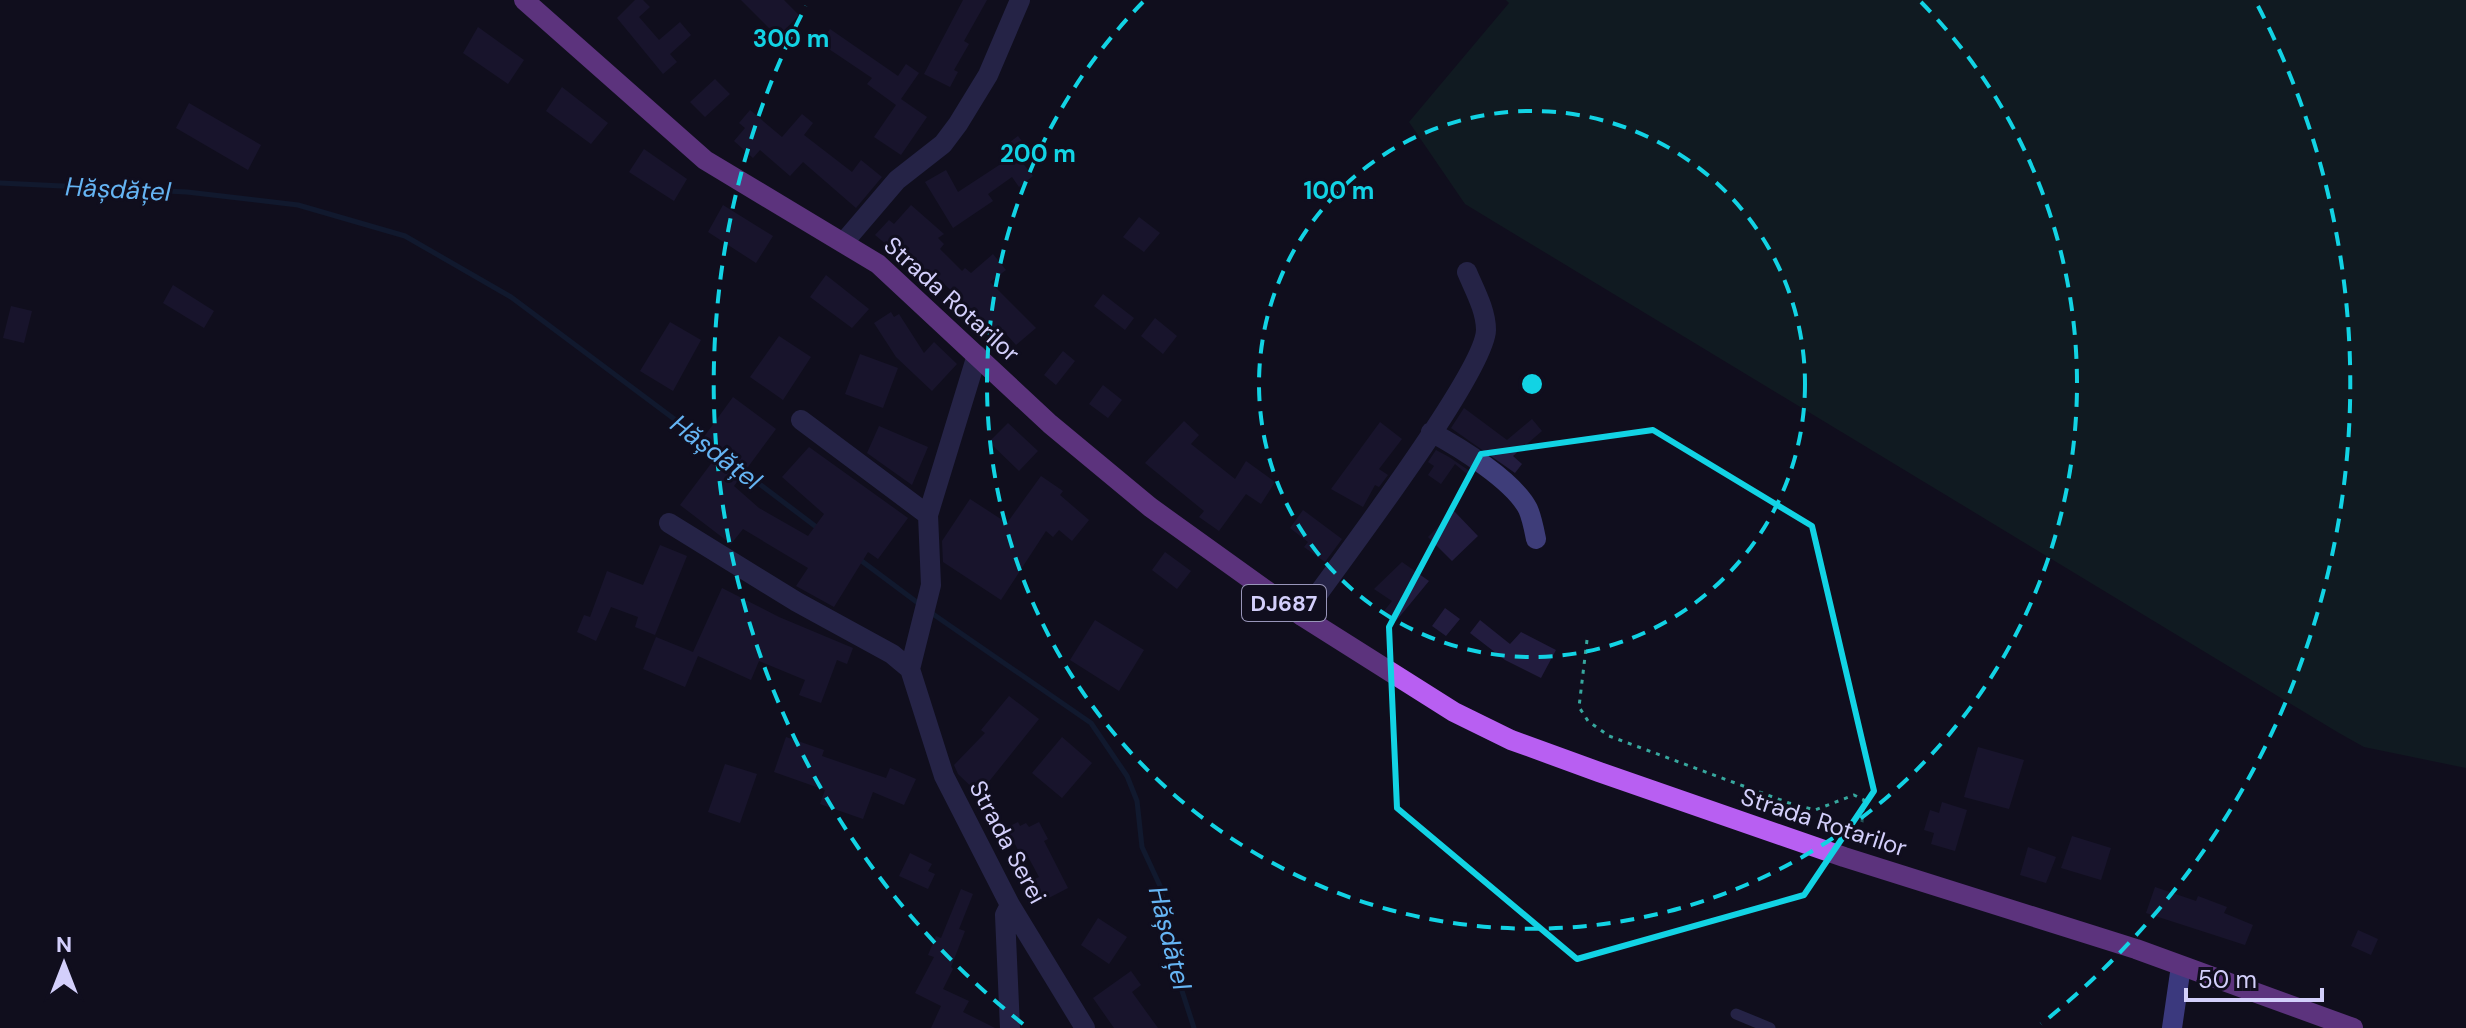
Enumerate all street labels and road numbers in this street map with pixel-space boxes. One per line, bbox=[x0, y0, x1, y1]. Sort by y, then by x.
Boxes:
street label: Strada Rotarilor bbox=[877, 230, 1027, 368]
road number: DJ687 bbox=[1242, 585, 1326, 621]
street label: Strada Serei bbox=[963, 775, 1053, 909]
street label: Strada Rotarilor bbox=[1737, 781, 1911, 863]

